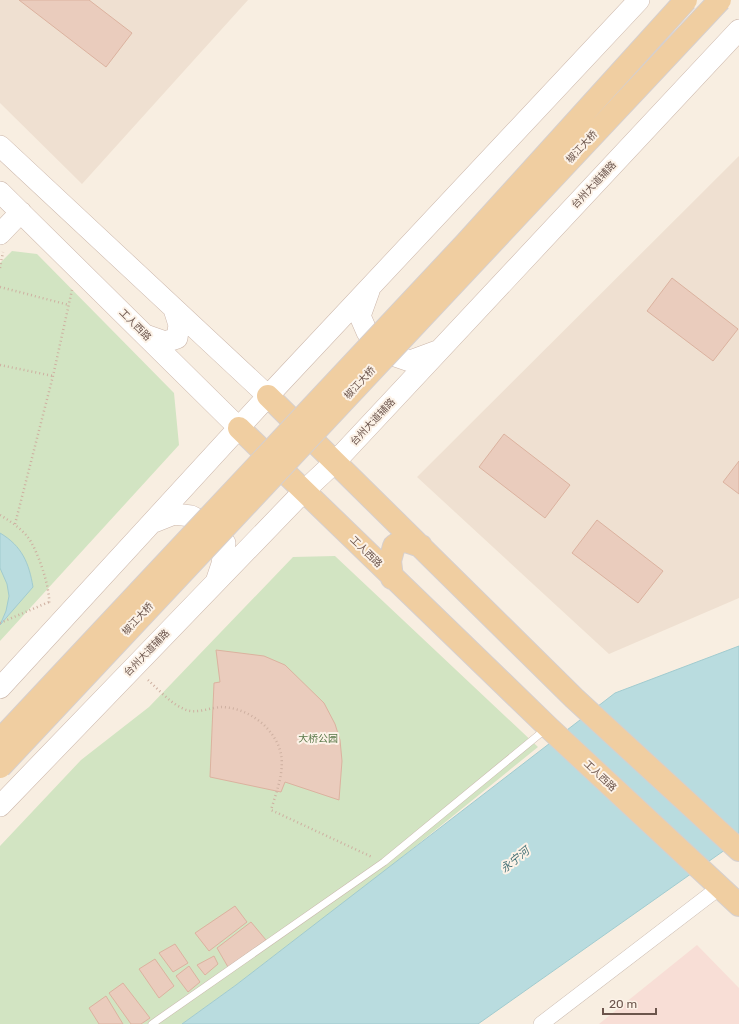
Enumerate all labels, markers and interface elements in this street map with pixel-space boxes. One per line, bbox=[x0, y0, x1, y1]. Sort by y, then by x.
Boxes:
street label: 椒江大桥 bbox=[564, 128, 600, 166]
street label: 台州大道辅路 bbox=[569, 159, 619, 211]
street label: 工人西路 bbox=[117, 307, 153, 343]
street label: 椒江大桥 bbox=[342, 364, 378, 402]
street label: 台州大道辅路 bbox=[348, 396, 398, 448]
street label: 工人西路 bbox=[347, 534, 385, 570]
street label: 椒江大桥 bbox=[120, 600, 156, 638]
street label: 台州大道辅路 bbox=[122, 627, 172, 679]
park label: 大桥公园 bbox=[298, 733, 338, 745]
street label: 工人西路 bbox=[581, 758, 619, 794]
water label: 永宁河 bbox=[498, 843, 533, 875]
scale bar bbox=[603, 990, 656, 1016]
text: 20 m bbox=[609, 997, 637, 1011]

